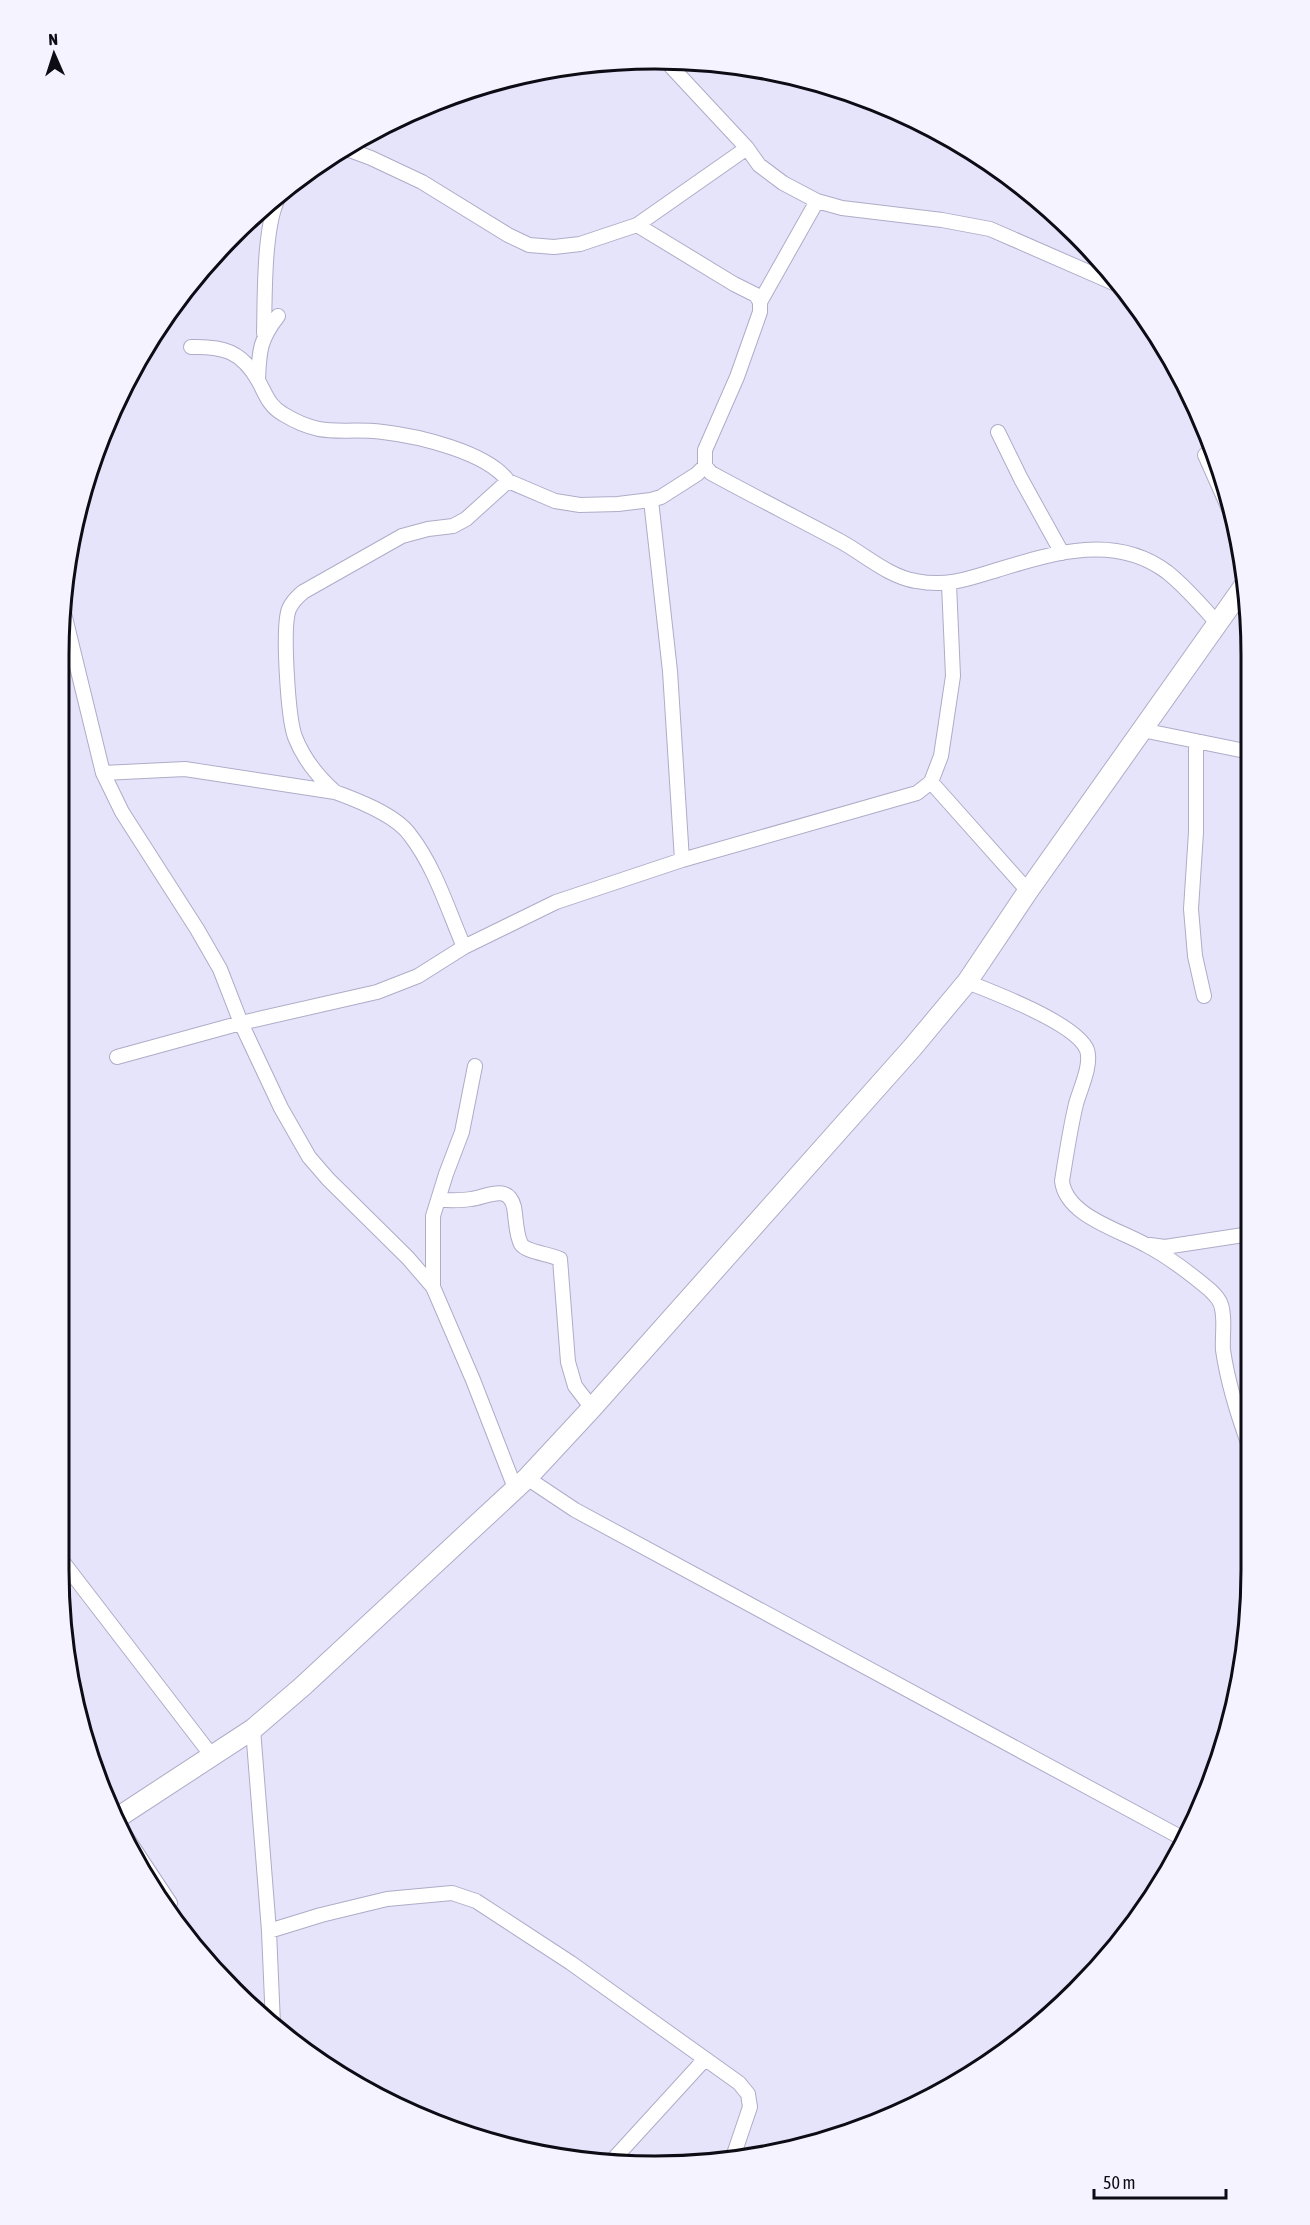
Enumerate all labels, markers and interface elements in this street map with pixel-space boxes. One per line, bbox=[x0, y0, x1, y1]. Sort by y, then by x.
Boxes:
north arrow bbox=[24, 24, 84, 84]
text: N bbox=[48, 30, 58, 48]
scale bar bbox=[1094, 2162, 1226, 2200]
text: 50 m bbox=[1103, 2172, 1135, 2193]

